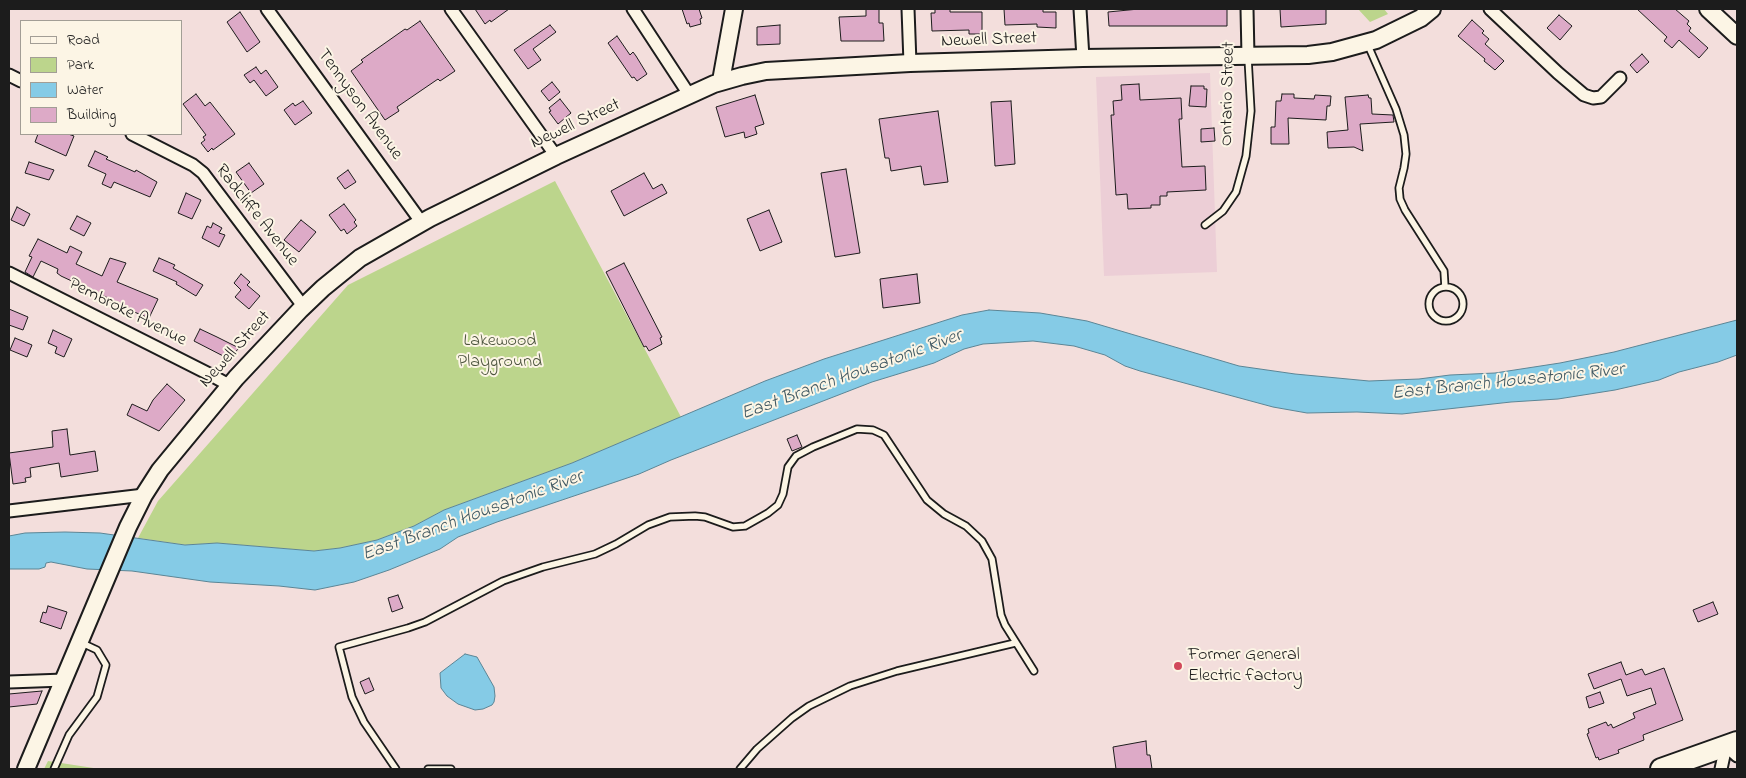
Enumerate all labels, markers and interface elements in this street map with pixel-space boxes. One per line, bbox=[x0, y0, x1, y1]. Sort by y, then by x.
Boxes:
legend bbox=[20, 20, 182, 135]
text: Road bbox=[67, 29, 100, 51]
street label: Newell Street bbox=[941, 29, 1037, 53]
street label: Ontario Street bbox=[1217, 42, 1241, 146]
street label: Tennyson Avenue bbox=[312, 45, 406, 165]
text: Park bbox=[67, 54, 94, 76]
text: Water bbox=[67, 79, 103, 101]
street label: Newell Street bbox=[528, 95, 624, 155]
text: Building bbox=[67, 104, 116, 126]
street label: Radcliffe Avenue bbox=[210, 161, 302, 271]
street label: Pembroke Avenue bbox=[64, 274, 190, 352]
street label: Newell Street bbox=[196, 307, 276, 393]
water label: East Branch Housatonic River bbox=[739, 325, 965, 427]
park label: Lakewood Playground bbox=[458, 331, 542, 374]
water label: East Branch Housatonic River bbox=[1391, 359, 1625, 407]
water label: East Branch Housatonic River bbox=[360, 466, 586, 568]
place label: Former General Electric factory bbox=[1188, 645, 1302, 688]
marker: Former General Electric factory bbox=[1172, 660, 1184, 672]

